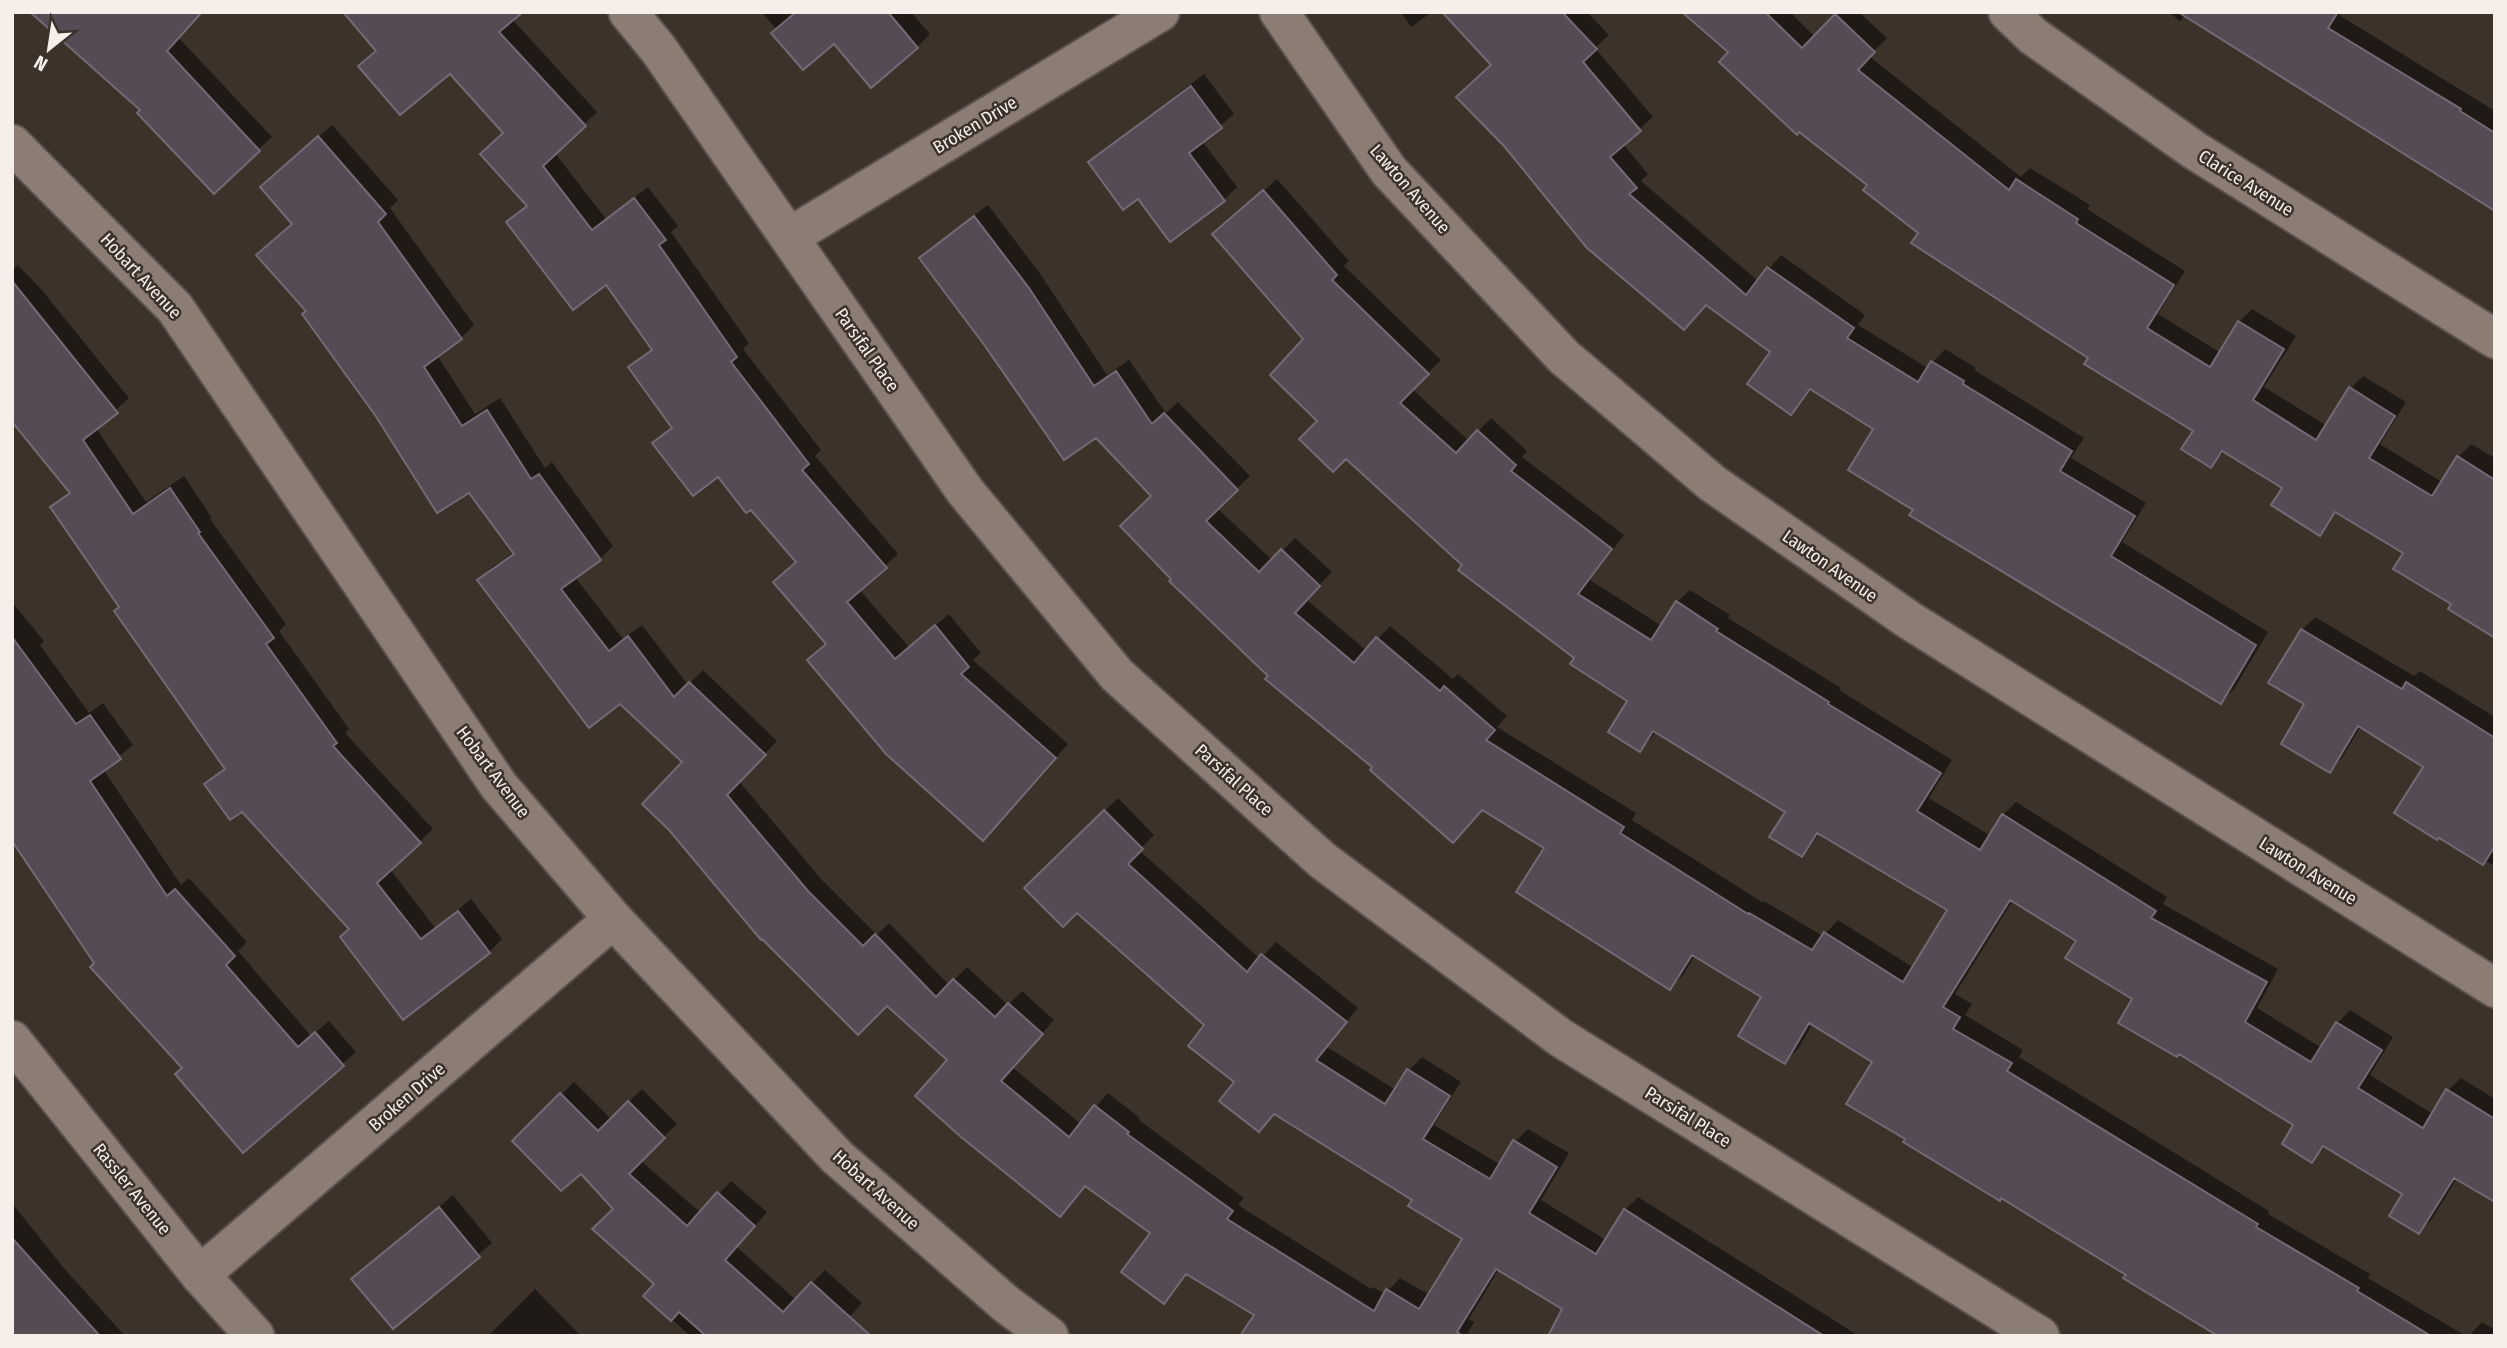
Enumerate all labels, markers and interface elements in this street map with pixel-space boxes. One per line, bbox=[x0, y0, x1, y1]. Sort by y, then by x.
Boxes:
north arrow bbox=[14, 14, 84, 84]
text: N bbox=[30, 50, 51, 76]
street label: Broken Drive bbox=[929, 91, 1021, 159]
street label: Lawton Avenue bbox=[1365, 140, 1455, 238]
street label: Clarice Avenue bbox=[2194, 145, 2298, 221]
street label: Hobart Avenue bbox=[96, 229, 186, 323]
street label: Parsifal Place bbox=[830, 304, 904, 396]
street label: Lawton Avenue bbox=[1778, 525, 1882, 607]
street label: Hobart Avenue bbox=[451, 722, 535, 822]
street label: Parsifal Place bbox=[1190, 739, 1278, 821]
street label: Lawton Avenue bbox=[2255, 832, 2361, 910]
street label: Broken Drive bbox=[364, 1058, 450, 1136]
street label: Parsifal Place bbox=[1641, 1082, 1735, 1152]
street label: Rassler Avenue bbox=[88, 1139, 176, 1239]
street label: Hobart Avenue bbox=[828, 1145, 924, 1235]

